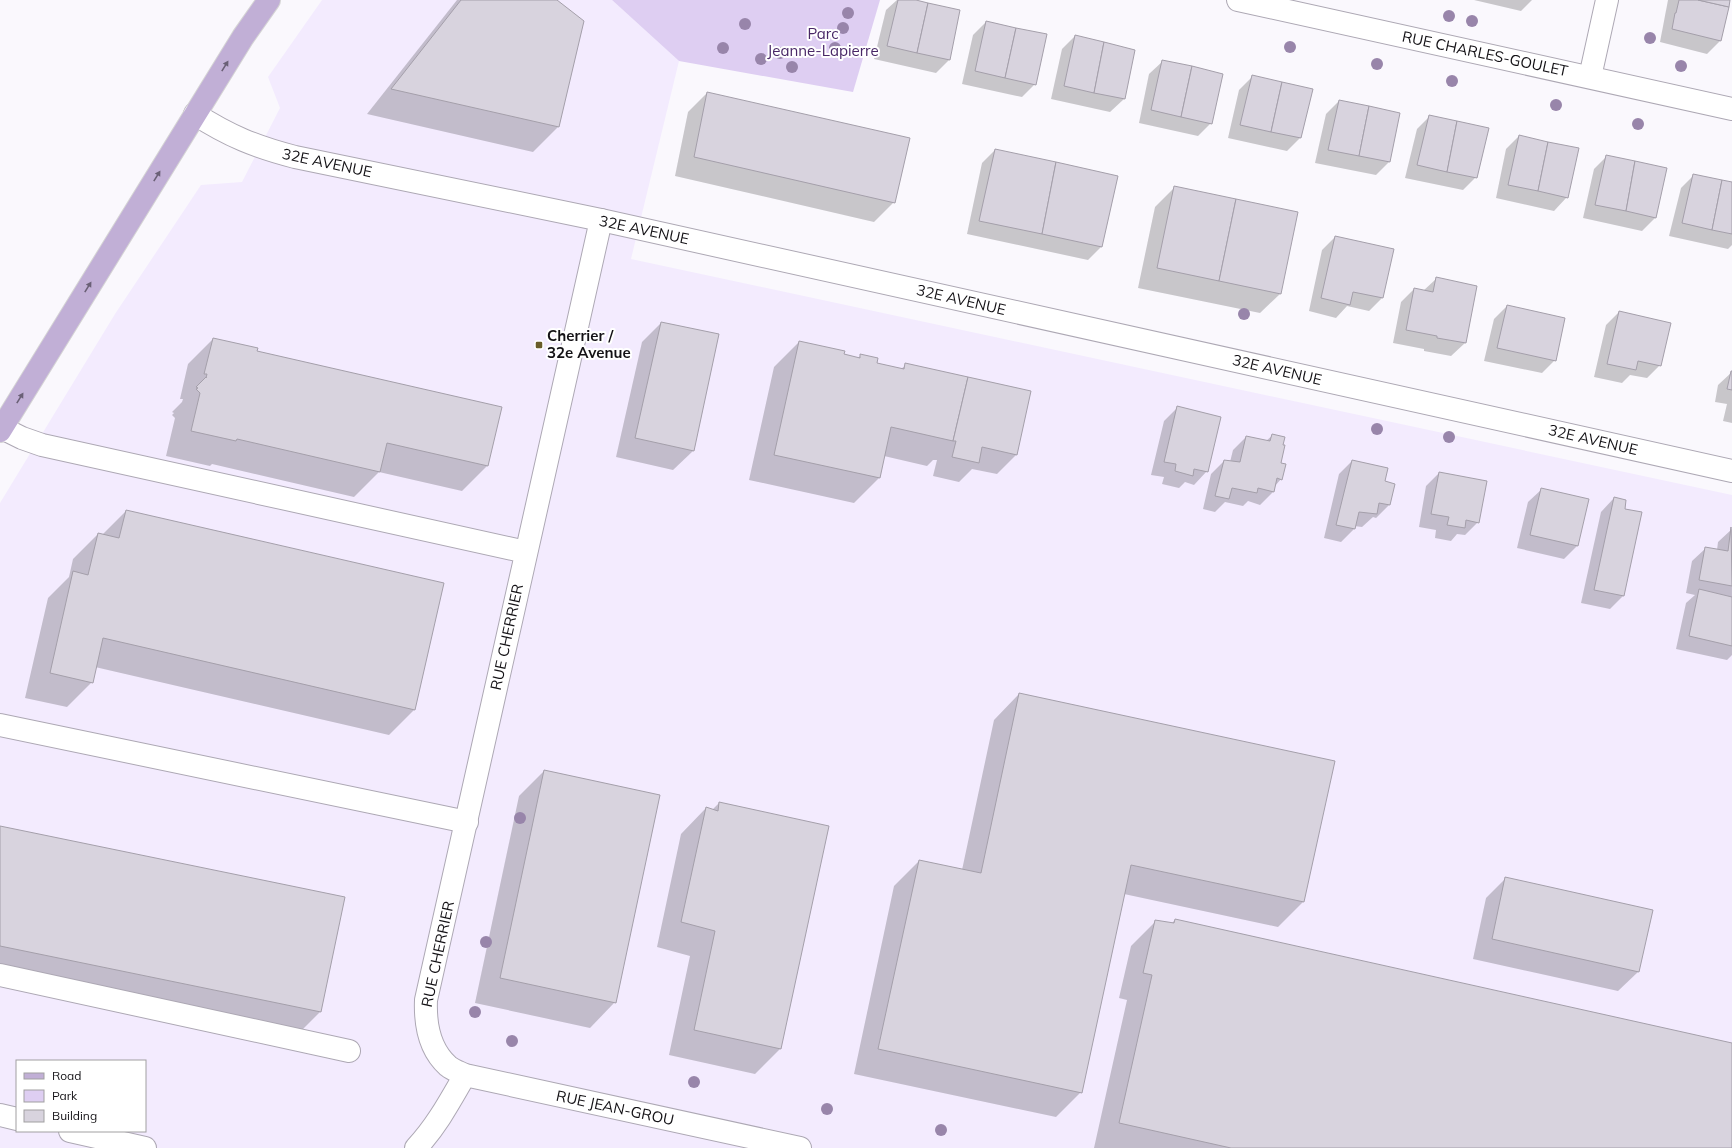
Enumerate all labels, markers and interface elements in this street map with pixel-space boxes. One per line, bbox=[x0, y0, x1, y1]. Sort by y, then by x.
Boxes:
park label: Parc Jeanne-Lapierre bbox=[767, 24, 879, 60]
street label: RUE CHARLES-GOULET bbox=[1400, 27, 1570, 80]
one-way arrow bbox=[221, 61, 229, 71]
street label: 32E AVENUE bbox=[281, 144, 374, 181]
one-way arrow bbox=[153, 171, 160, 182]
street label: 32E AVENUE bbox=[598, 211, 691, 248]
street label: 32E AVENUE bbox=[915, 280, 1008, 319]
one-way arrow bbox=[85, 281, 92, 293]
place label: Cherrier / 32e Avenue bbox=[547, 326, 631, 362]
marker: Cherrier / 32e Avenue bbox=[534, 340, 544, 350]
street label: 32E AVENUE bbox=[1231, 350, 1324, 389]
one-way arrow bbox=[17, 392, 24, 404]
street label: 32E AVENUE bbox=[1547, 420, 1640, 459]
street label: RUE CHERRIER bbox=[486, 582, 527, 692]
street label: RUE CHERRIER bbox=[417, 899, 458, 1009]
legend bbox=[16, 1060, 146, 1132]
text: Road bbox=[52, 1068, 81, 1083]
street label: RUE JEAN-GROU bbox=[554, 1086, 676, 1129]
text: Park bbox=[52, 1088, 78, 1103]
text: Building bbox=[52, 1108, 97, 1123]

